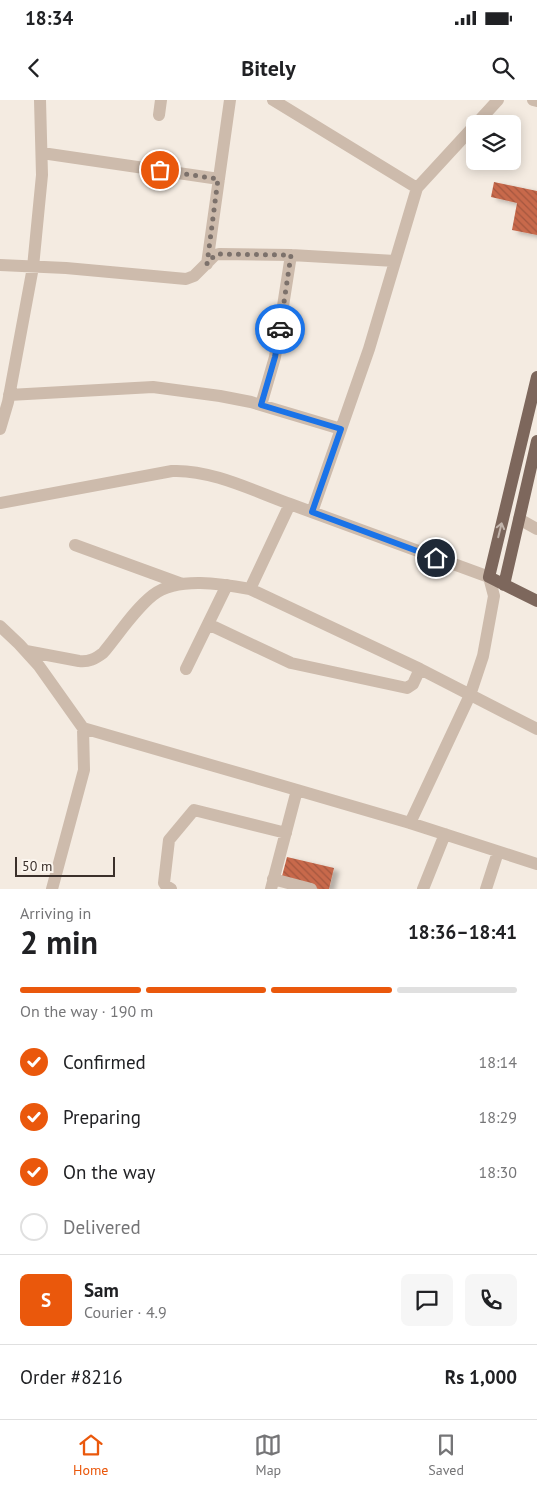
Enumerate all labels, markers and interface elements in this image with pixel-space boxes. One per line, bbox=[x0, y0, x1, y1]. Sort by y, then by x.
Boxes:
text: 18:34 bbox=[25, 6, 73, 30]
icon: back bbox=[20, 54, 48, 82]
text: Bitely bbox=[241, 54, 296, 82]
icon: search bbox=[489, 54, 517, 82]
map controls bbox=[466, 115, 521, 170]
button: layers bbox=[466, 115, 521, 170]
pin bbox=[139, 149, 181, 191]
icon: bag bbox=[146, 156, 174, 184]
courier bbox=[255, 304, 305, 354]
icon: car bbox=[266, 315, 294, 343]
one-way arrow bbox=[496, 522, 505, 538]
pin bbox=[415, 537, 457, 579]
icon: home bbox=[422, 544, 450, 572]
scale bar bbox=[15, 854, 115, 877]
text: 50 m bbox=[22, 857, 52, 875]
text: Arriving in bbox=[20, 903, 91, 923]
text: 18:36–18:41 bbox=[408, 920, 517, 944]
text: 2 min bbox=[20, 921, 98, 963]
text: On the way · 190 m bbox=[20, 1001, 153, 1021]
icon: check bbox=[20, 1048, 48, 1076]
text: Confirmed bbox=[63, 1050, 146, 1074]
text: 18:14 bbox=[479, 1052, 517, 1072]
icon: check bbox=[20, 1103, 48, 1131]
text: Preparing bbox=[63, 1105, 141, 1129]
text: 18:29 bbox=[479, 1107, 517, 1127]
icon: check bbox=[20, 1158, 48, 1186]
text: On the way bbox=[63, 1160, 155, 1184]
text: 18:30 bbox=[479, 1162, 517, 1182]
text: Delivered bbox=[63, 1215, 141, 1239]
button: chat bbox=[401, 1274, 453, 1326]
button: phone bbox=[465, 1274, 517, 1326]
text: Sam bbox=[84, 1278, 119, 1302]
text: S bbox=[41, 1288, 51, 1312]
text: Courier · 4.9 bbox=[84, 1302, 167, 1322]
text: Order #8216 bbox=[20, 1365, 123, 1389]
text: Rs 1,000 bbox=[445, 1365, 517, 1389]
tab: Home bbox=[73, 1431, 108, 1479]
tab: Map bbox=[254, 1431, 282, 1479]
tab: Saved bbox=[428, 1431, 464, 1479]

